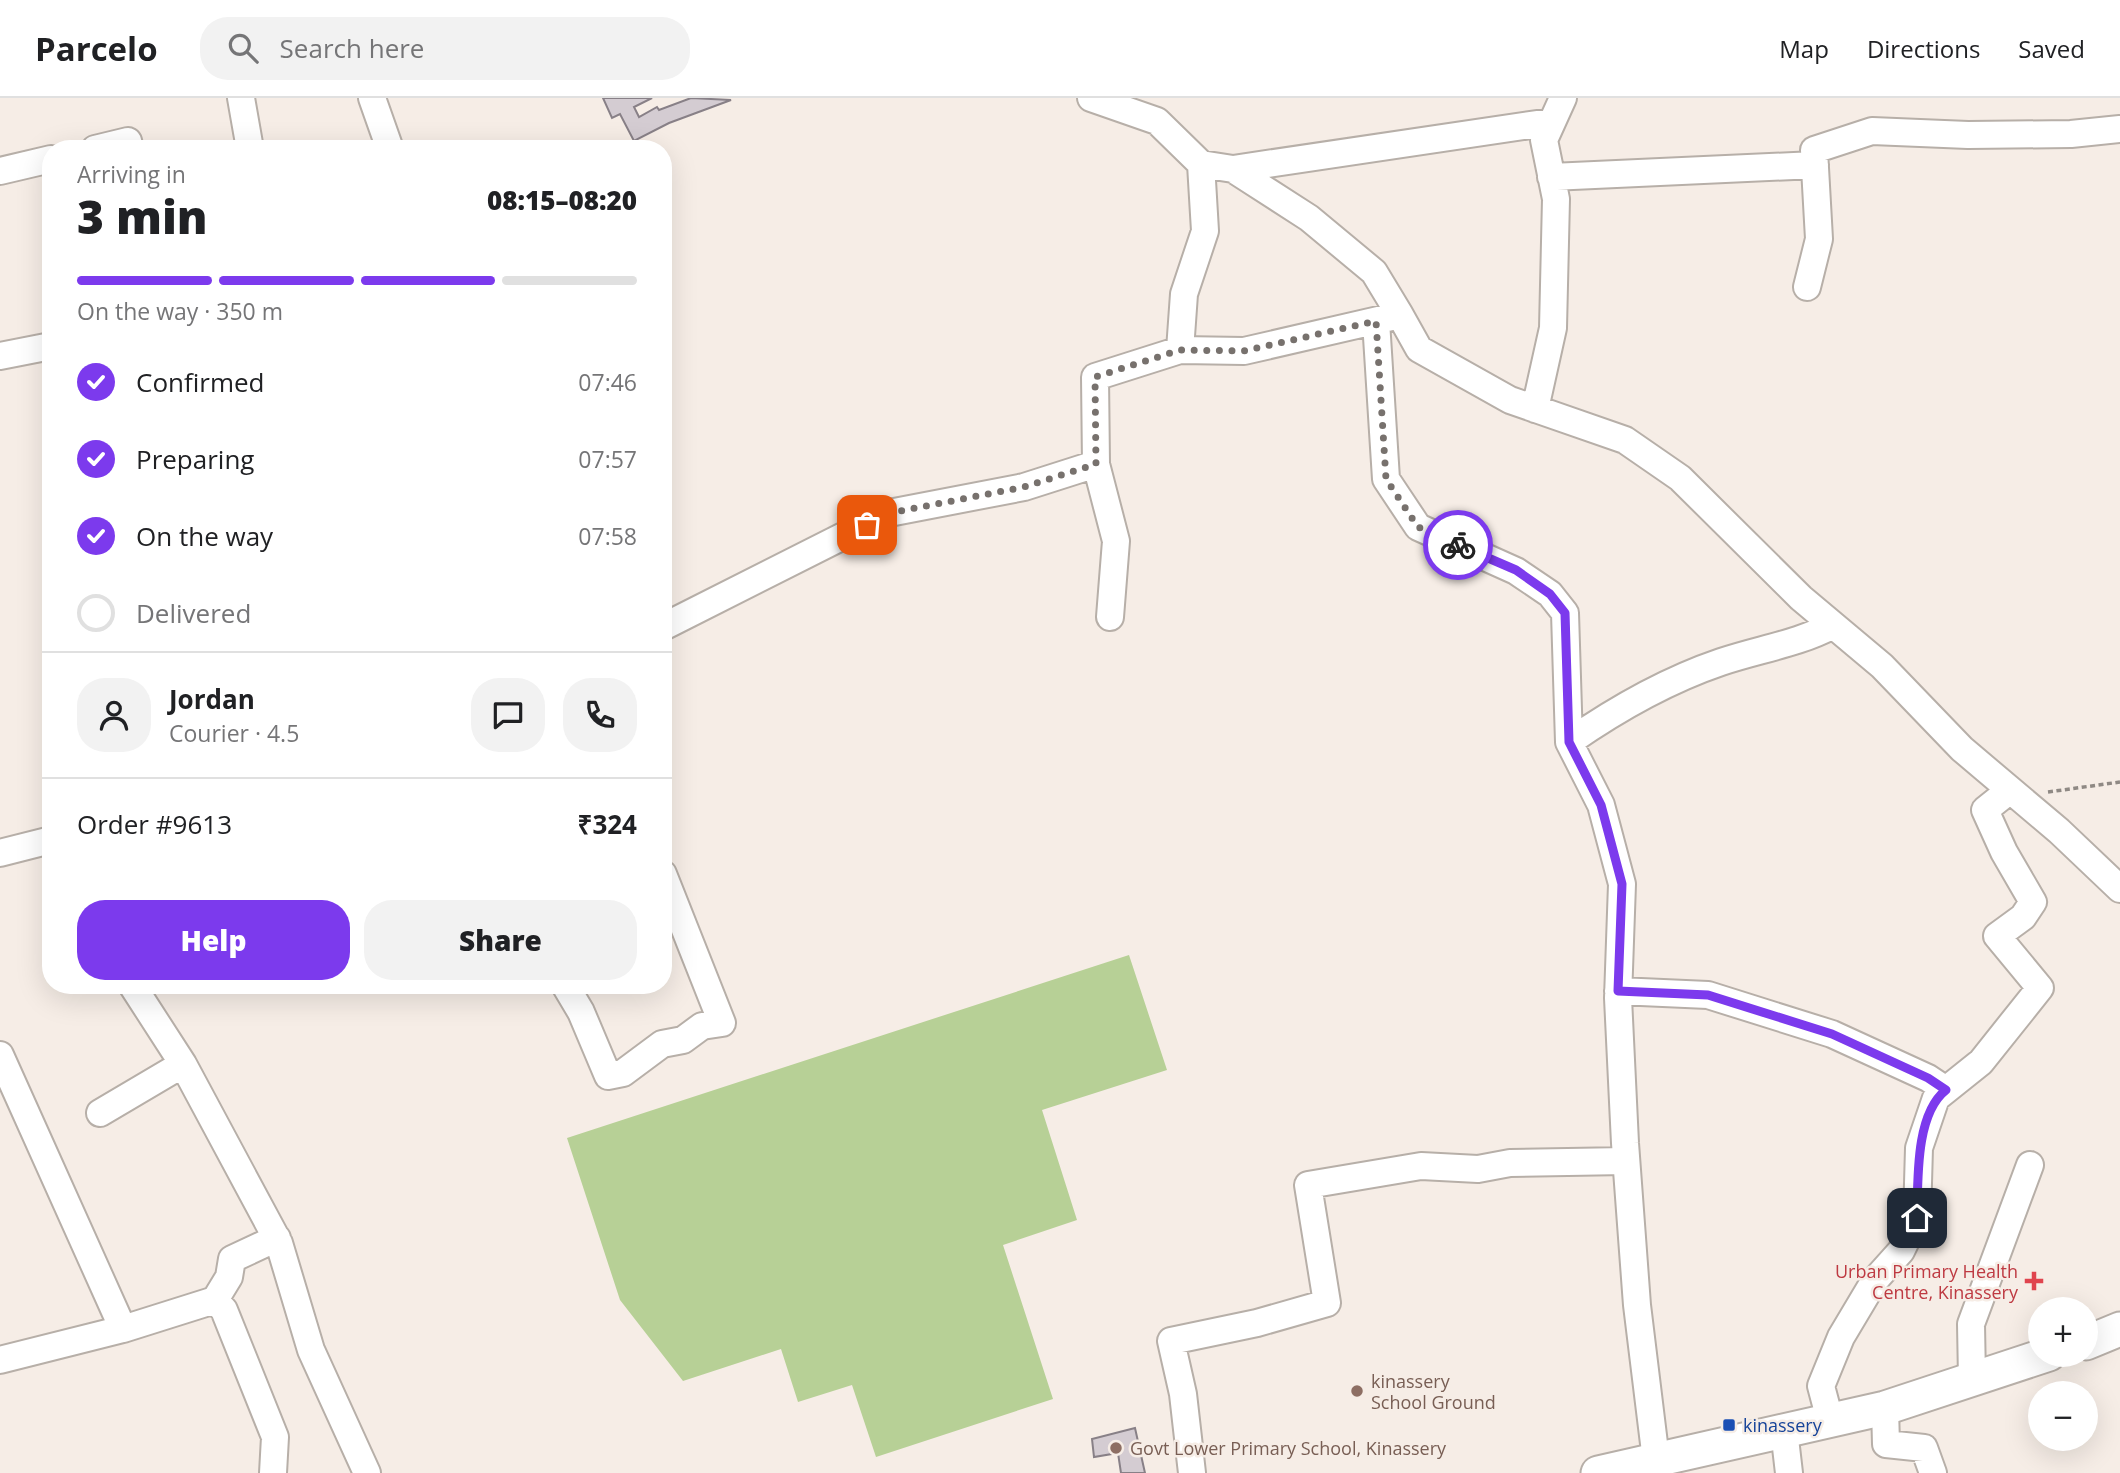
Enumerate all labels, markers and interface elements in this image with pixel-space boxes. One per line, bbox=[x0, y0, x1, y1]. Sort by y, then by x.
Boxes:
search box bbox=[200, 17, 690, 80]
text: Parcelo bbox=[35, 26, 158, 71]
icon: search bbox=[224, 29, 262, 67]
text: Search here bbox=[280, 30, 424, 66]
text: Map bbox=[1779, 32, 1829, 65]
text: Directions bbox=[1867, 32, 1980, 65]
text: Saved bbox=[2018, 32, 2085, 65]
text: Arriving in bbox=[77, 158, 186, 190]
text: 08:15–08:20 bbox=[487, 182, 637, 218]
text: 3 min bbox=[77, 185, 208, 247]
text: On the way · 350 m bbox=[77, 295, 283, 327]
icon: check bbox=[77, 363, 115, 401]
text: Confirmed bbox=[136, 364, 264, 400]
text: 07:46 bbox=[578, 366, 637, 398]
icon: check bbox=[77, 440, 115, 478]
text: Preparing bbox=[136, 441, 254, 477]
text: 07:57 bbox=[578, 443, 637, 475]
pin bbox=[837, 495, 897, 555]
icon: bag bbox=[848, 506, 886, 544]
courier bbox=[1423, 510, 1493, 580]
icon: check bbox=[77, 517, 115, 555]
text: On the way bbox=[136, 518, 273, 554]
text: 07:58 bbox=[578, 520, 637, 552]
icon: bike bbox=[1439, 526, 1477, 564]
text: Delivered bbox=[136, 595, 251, 631]
button: person bbox=[77, 678, 151, 752]
button: chat bbox=[471, 678, 545, 752]
button: phone bbox=[563, 678, 637, 752]
text: Jordan bbox=[169, 681, 255, 717]
text: Courier · 4.5 bbox=[169, 717, 299, 749]
text: Order #9613 bbox=[77, 806, 232, 842]
text: ₹324 bbox=[578, 806, 637, 842]
button: Help bbox=[77, 900, 350, 980]
button: Share bbox=[364, 900, 637, 980]
pin bbox=[1887, 1188, 1947, 1248]
icon: home bbox=[1898, 1199, 1936, 1237]
place label: Urban Primary Health Centre, Kinassery bbox=[1835, 1259, 2019, 1304]
marker: Urban Primary Health Centre, Kinassery bbox=[2024, 1271, 2044, 1291]
map controls bbox=[2028, 1297, 2098, 1451]
button: + bbox=[2028, 1297, 2098, 1367]
place label: kinassery School Ground bbox=[1371, 1369, 1496, 1414]
button: − bbox=[2028, 1381, 2098, 1451]
marker: kinassery School Ground bbox=[1349, 1383, 1365, 1399]
place label: kinassery bbox=[1743, 1413, 1823, 1437]
marker: kinassery bbox=[1721, 1417, 1737, 1433]
place label: Govt Lower Primary School, Kinassery bbox=[1130, 1436, 1447, 1460]
marker: Govt Lower Primary School, Kinassery bbox=[1108, 1440, 1124, 1456]

